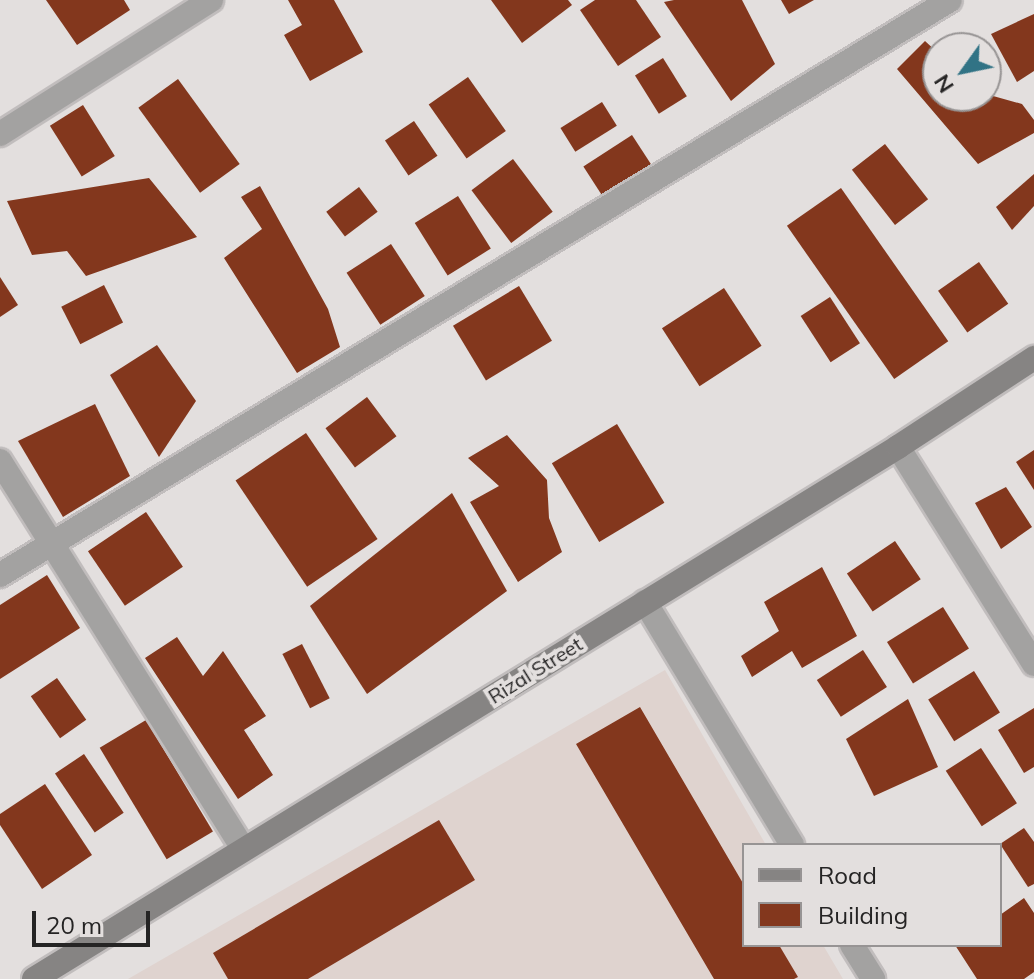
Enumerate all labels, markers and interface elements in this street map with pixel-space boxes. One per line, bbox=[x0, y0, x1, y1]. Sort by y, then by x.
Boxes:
north arrow bbox=[922, 32, 1002, 112]
text: N bbox=[927, 69, 960, 99]
street label: Rizal Street bbox=[484, 632, 586, 708]
legend bbox=[742, 843, 1002, 947]
text: Road bbox=[818, 860, 877, 890]
scale bar bbox=[36, 895, 154, 945]
text: Building bbox=[818, 900, 908, 930]
text: 20 m bbox=[46, 910, 102, 940]

